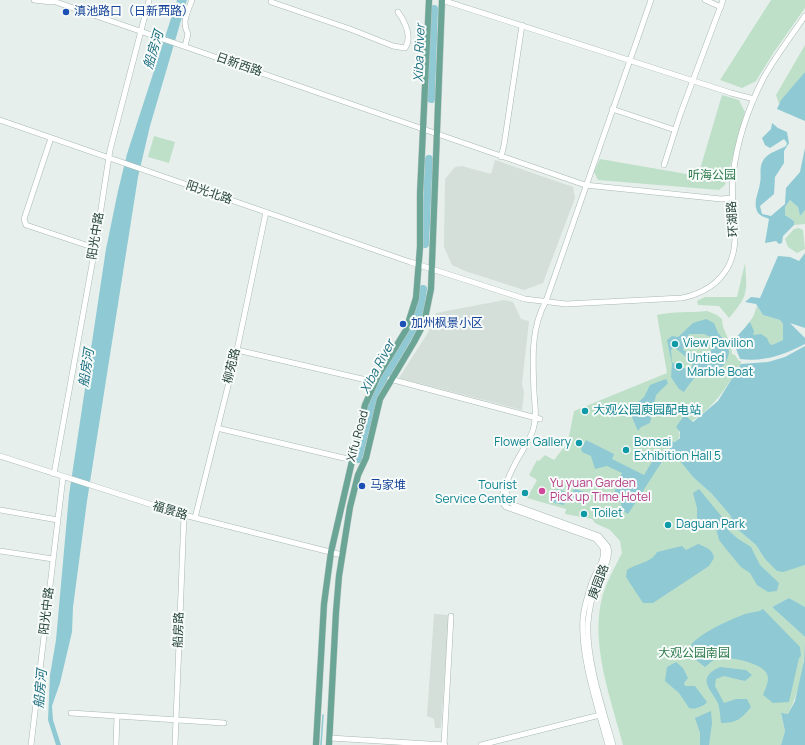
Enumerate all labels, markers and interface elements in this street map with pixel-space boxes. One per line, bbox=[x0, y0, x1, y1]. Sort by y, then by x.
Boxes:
place label: 滇池路口（日新西路） bbox=[74, 5, 194, 19]
marker: 滇池路口（日新西路） bbox=[61, 7, 71, 17]
water label: Xiba River bbox=[411, 24, 429, 82]
water label: 船房河 bbox=[141, 29, 167, 71]
street label: 日新西路 bbox=[214, 50, 264, 80]
park label: 听海公园 bbox=[688, 169, 736, 183]
street label: 阳光北路 bbox=[184, 178, 234, 208]
street label: 环湖路 bbox=[725, 201, 741, 237]
street label: 阳光中路 bbox=[85, 211, 107, 261]
place label: 加州枫景小区 bbox=[411, 317, 483, 331]
marker: 加州枫景小区 bbox=[398, 319, 408, 329]
place label: View Pavilion bbox=[683, 337, 753, 351]
water label: Xiba River bbox=[357, 338, 399, 396]
marker: View Pavilion bbox=[670, 339, 680, 349]
street label: 柳苑路 bbox=[221, 347, 243, 385]
water label: 船房河 bbox=[76, 348, 98, 388]
place label: Untied Marble Boat bbox=[687, 352, 753, 380]
marker: Untied Marble Boat bbox=[674, 361, 684, 371]
place label: 大观公园庾园配电站 bbox=[593, 404, 701, 418]
marker: 大观公园庾园配电站 bbox=[580, 406, 590, 416]
street label: Xifu Road bbox=[344, 409, 372, 463]
place label: Flower Gallery bbox=[494, 436, 571, 450]
place label: Bonsai Exhibition Hall 5 bbox=[634, 436, 721, 464]
marker: Flower Gallery bbox=[574, 438, 584, 448]
marker: Bonsai Exhibition Hall 5 bbox=[621, 445, 631, 455]
place label: Yu yuan Garden Pick up Time Hotel bbox=[550, 477, 651, 505]
place label: 马家堆 bbox=[370, 479, 406, 493]
place label: Tourist Service Center bbox=[435, 479, 517, 507]
marker: 马家堆 bbox=[357, 481, 367, 491]
marker: Yu yuan Garden Pick up Time Hotel bbox=[537, 486, 547, 496]
marker: Tourist Service Center bbox=[520, 488, 530, 498]
street label: 福景路 bbox=[151, 499, 189, 523]
place label: Toilet bbox=[592, 507, 623, 521]
marker: Toilet bbox=[579, 509, 589, 519]
place label: Daguan Park bbox=[676, 518, 745, 532]
marker: Daguan Park bbox=[663, 520, 673, 530]
street label: 庚园路 bbox=[586, 563, 612, 601]
street label: 阳光中路 bbox=[37, 586, 57, 636]
street label: 船房路 bbox=[171, 612, 187, 648]
park label: 大观公园南园 bbox=[658, 647, 730, 661]
water label: 船房河 bbox=[32, 669, 50, 709]

